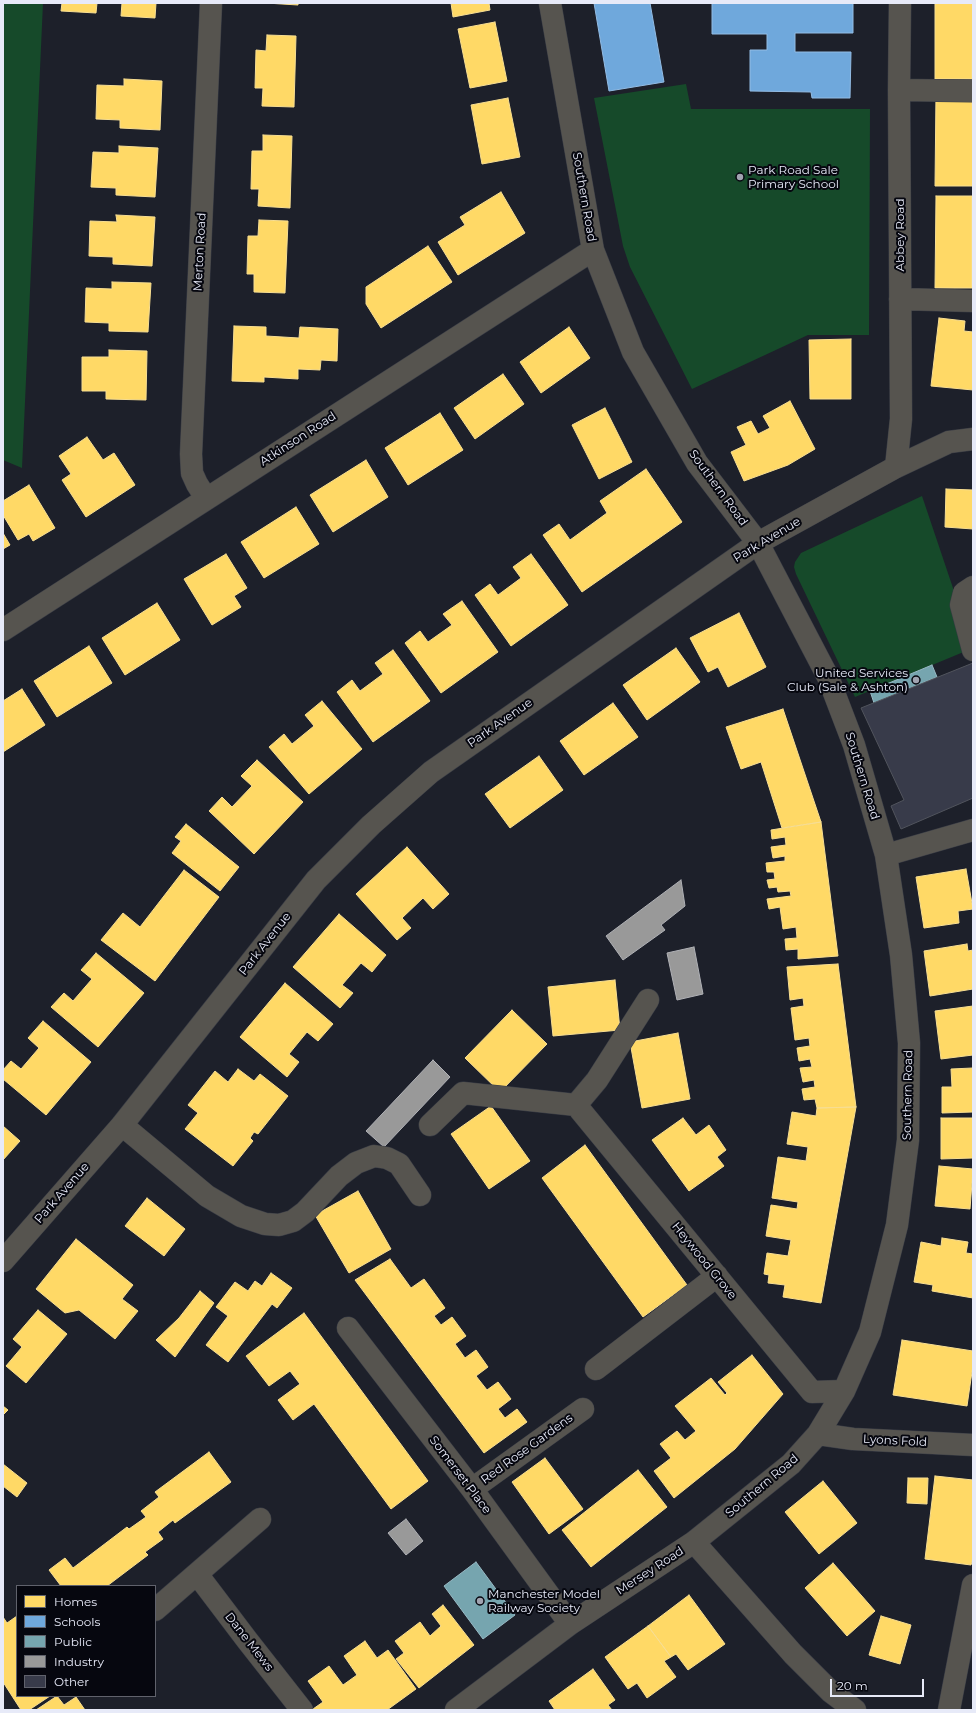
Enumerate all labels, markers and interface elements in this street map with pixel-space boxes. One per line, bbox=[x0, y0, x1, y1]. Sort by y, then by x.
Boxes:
street label: Southern Road bbox=[569, 151, 599, 243]
place label: Park Road Sale Primary School bbox=[748, 163, 839, 191]
marker: Park Road Sale Primary School bbox=[735, 172, 745, 182]
street label: Abbey Road bbox=[893, 198, 907, 272]
street label: Merton Road bbox=[191, 212, 209, 292]
street label: Atkinson Road bbox=[257, 409, 339, 469]
street label: Southern Road bbox=[686, 447, 750, 529]
street label: Park Avenue bbox=[731, 514, 803, 566]
place label: United Services Club (Sale & Ashton) bbox=[787, 666, 908, 694]
marker: United Services Club (Sale & Ashton) bbox=[911, 675, 921, 685]
street label: Park Avenue bbox=[465, 695, 535, 751]
street label: Southern Road bbox=[842, 731, 882, 821]
street label: Park Avenue bbox=[236, 910, 294, 978]
street label: Southern Road bbox=[900, 1050, 916, 1140]
street label: Park Avenue bbox=[32, 1160, 92, 1226]
street label: Heywood Grove bbox=[669, 1220, 739, 1302]
street label: Red Rose Gardens bbox=[478, 1411, 576, 1487]
street label: Lyons Fold bbox=[863, 1432, 927, 1450]
street label: Somerset Place bbox=[426, 1433, 494, 1517]
street label: Southern Road bbox=[723, 1451, 801, 1521]
street label: Mersey Road bbox=[614, 1544, 686, 1598]
legend bbox=[16, 1585, 156, 1697]
place label: Manchester Model Railway Society bbox=[488, 1587, 600, 1615]
text: Homes bbox=[54, 1594, 97, 1609]
marker: Manchester Model Railway Society bbox=[475, 1596, 485, 1606]
street label: Dane Mews bbox=[222, 1610, 276, 1674]
text: Schools bbox=[54, 1614, 100, 1629]
text: Public bbox=[54, 1634, 92, 1649]
text: Industry bbox=[54, 1654, 104, 1669]
scale bar bbox=[832, 1671, 926, 1697]
text: Other bbox=[54, 1674, 89, 1689]
text: 20 m bbox=[837, 1678, 868, 1693]

